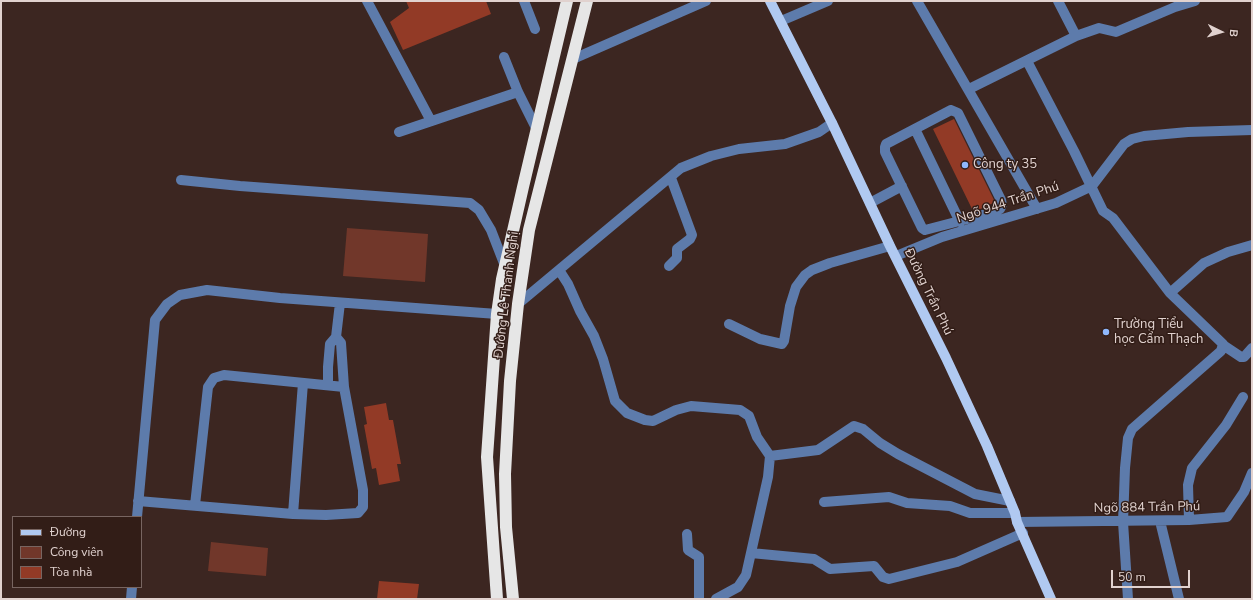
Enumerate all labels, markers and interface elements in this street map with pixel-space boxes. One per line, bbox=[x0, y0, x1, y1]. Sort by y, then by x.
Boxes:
north arrow bbox=[1201, 12, 1241, 52]
text: B bbox=[1226, 29, 1241, 38]
place label: Công ty 35 bbox=[973, 157, 1037, 173]
marker: Công ty 35 bbox=[960, 160, 970, 170]
street label: Ngõ 944 Trần Phú bbox=[955, 179, 1061, 227]
street label: Đường Lê Thanh Nghị bbox=[491, 231, 523, 359]
street label: Đường Trần Phú bbox=[900, 246, 956, 338]
place label: Trường Tiểu học Cẩm Thạch bbox=[1114, 317, 1203, 348]
marker: Trường Tiểu học Cẩm Thạch bbox=[1101, 327, 1111, 337]
street label: Ngõ 884 Trần Phú bbox=[1094, 499, 1200, 517]
legend bbox=[12, 516, 142, 588]
text: Đường bbox=[50, 524, 86, 540]
text: Công viên bbox=[50, 544, 103, 560]
scale bar bbox=[1113, 562, 1192, 588]
text: Tòa nhà bbox=[50, 564, 92, 580]
text: 50 m bbox=[1118, 569, 1146, 585]

